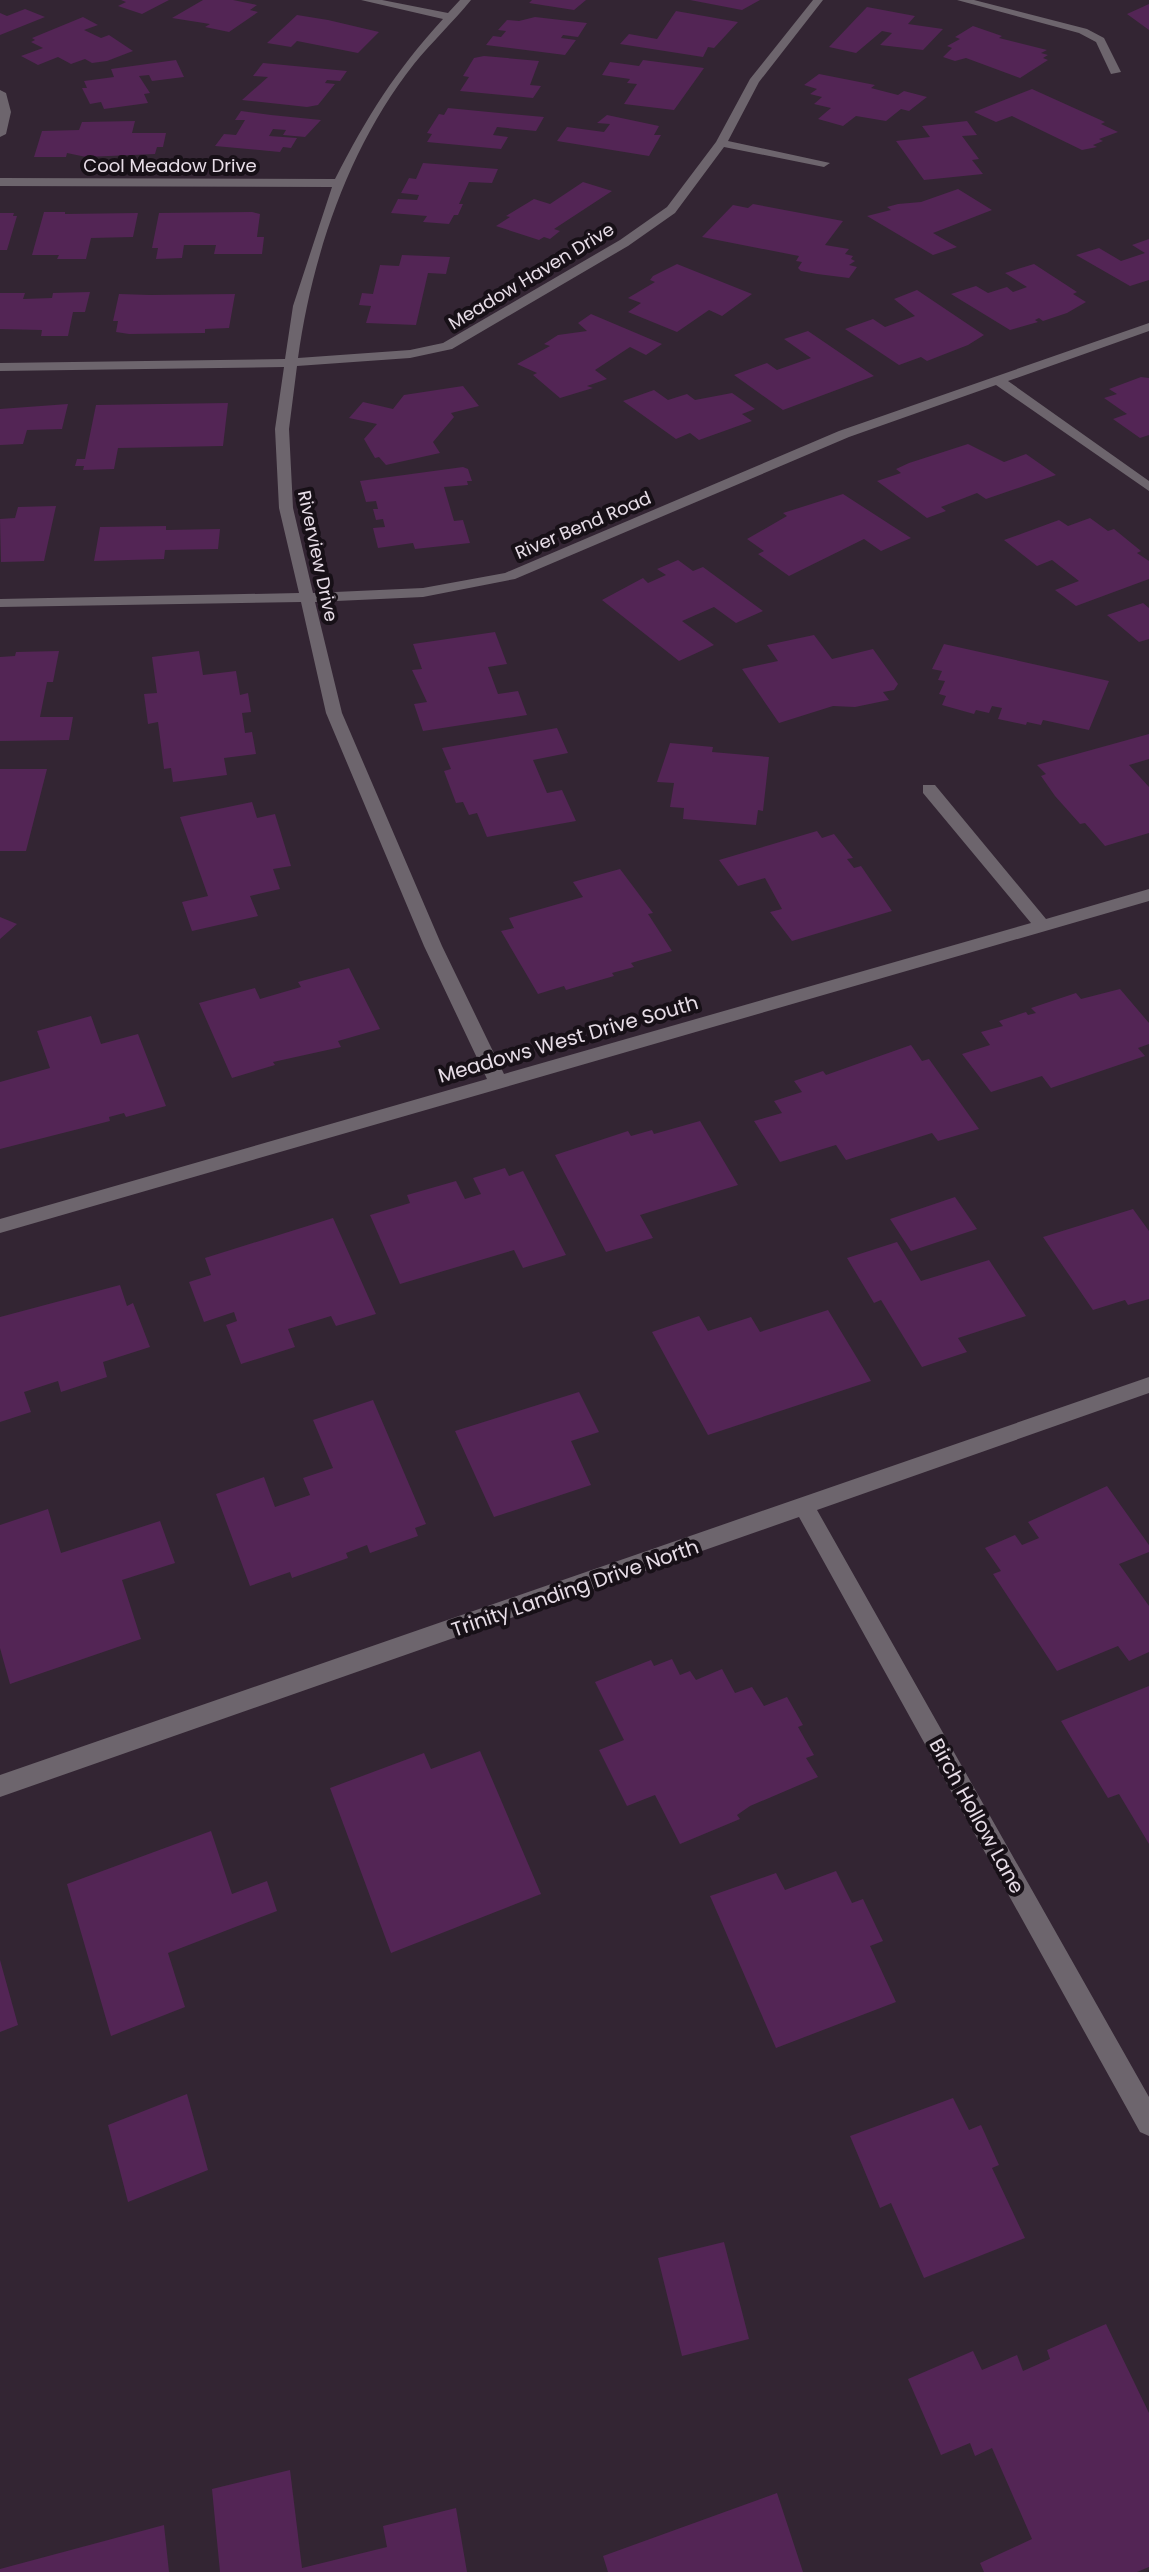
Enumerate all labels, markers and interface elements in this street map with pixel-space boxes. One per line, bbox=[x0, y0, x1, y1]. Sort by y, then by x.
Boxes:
street label: Cool Meadow Drive bbox=[83, 153, 257, 178]
street label: Meadow Haven Drive bbox=[443, 217, 619, 335]
street label: River Bend Road bbox=[511, 485, 655, 565]
street label: Riverview Drive bbox=[292, 488, 344, 624]
street label: Meadows West Drive South bbox=[435, 988, 701, 1090]
street label: Trinity Landing Drive North bbox=[448, 1532, 702, 1644]
street label: Birch Hollow Lane bbox=[923, 1733, 1031, 1899]

